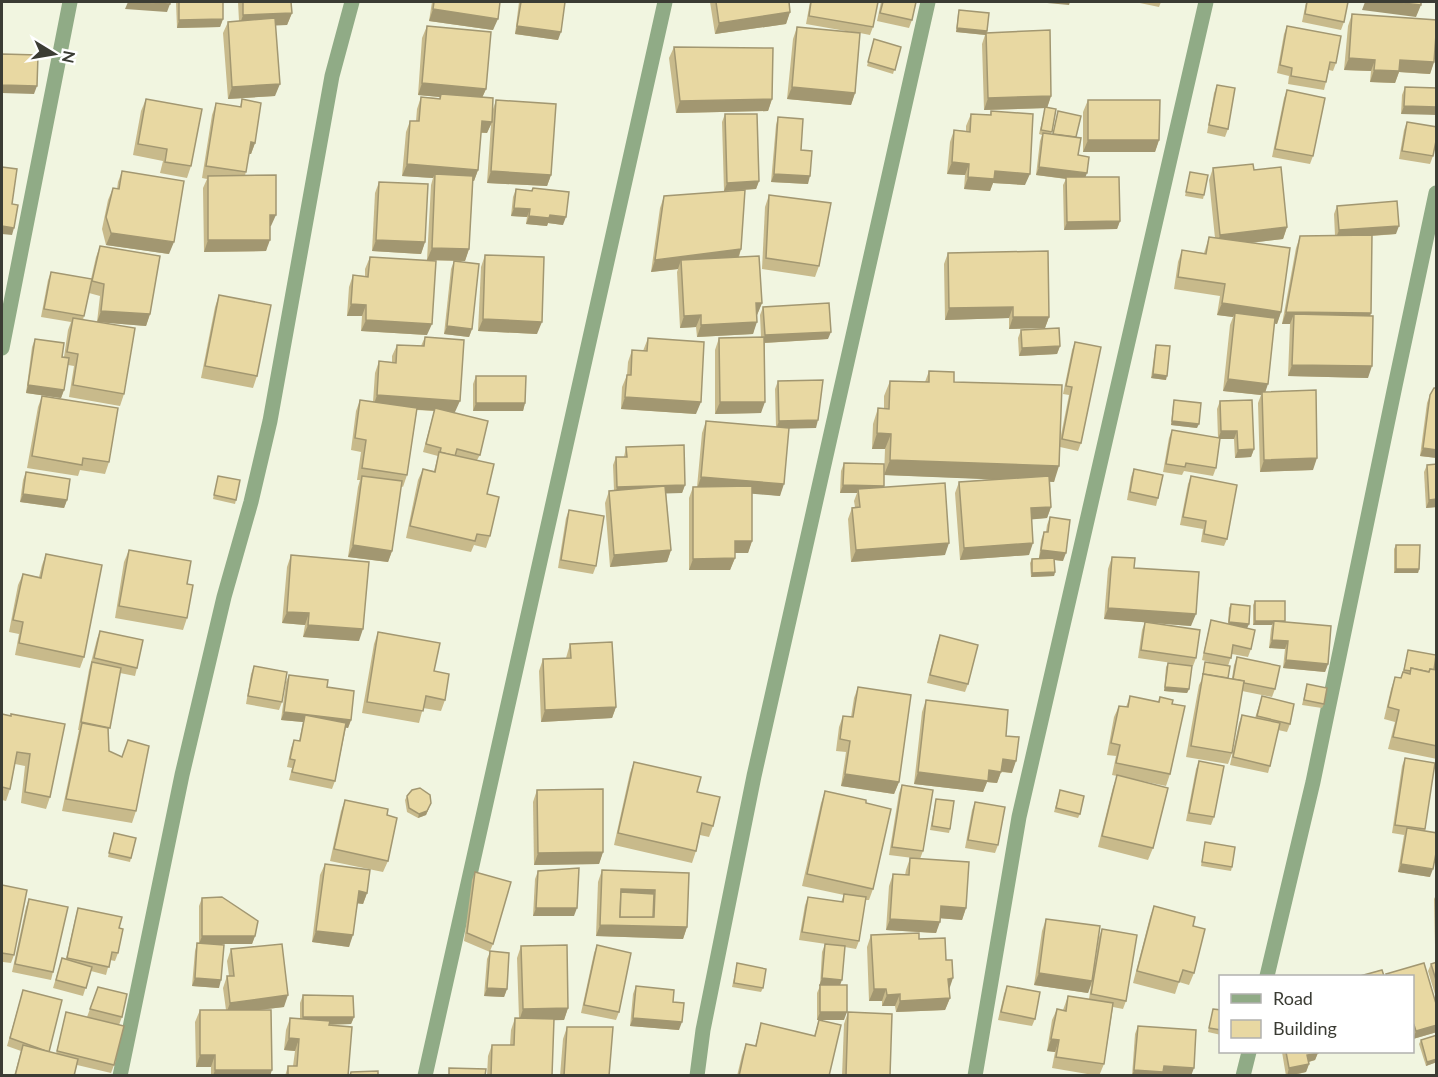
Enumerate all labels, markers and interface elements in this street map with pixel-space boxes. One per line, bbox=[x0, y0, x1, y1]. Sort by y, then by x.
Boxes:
north arrow bbox=[24, 24, 84, 84]
text: N bbox=[59, 49, 80, 65]
legend bbox=[1219, 975, 1414, 1053]
text: Road bbox=[1273, 987, 1313, 1009]
text: Building bbox=[1273, 1017, 1337, 1039]

